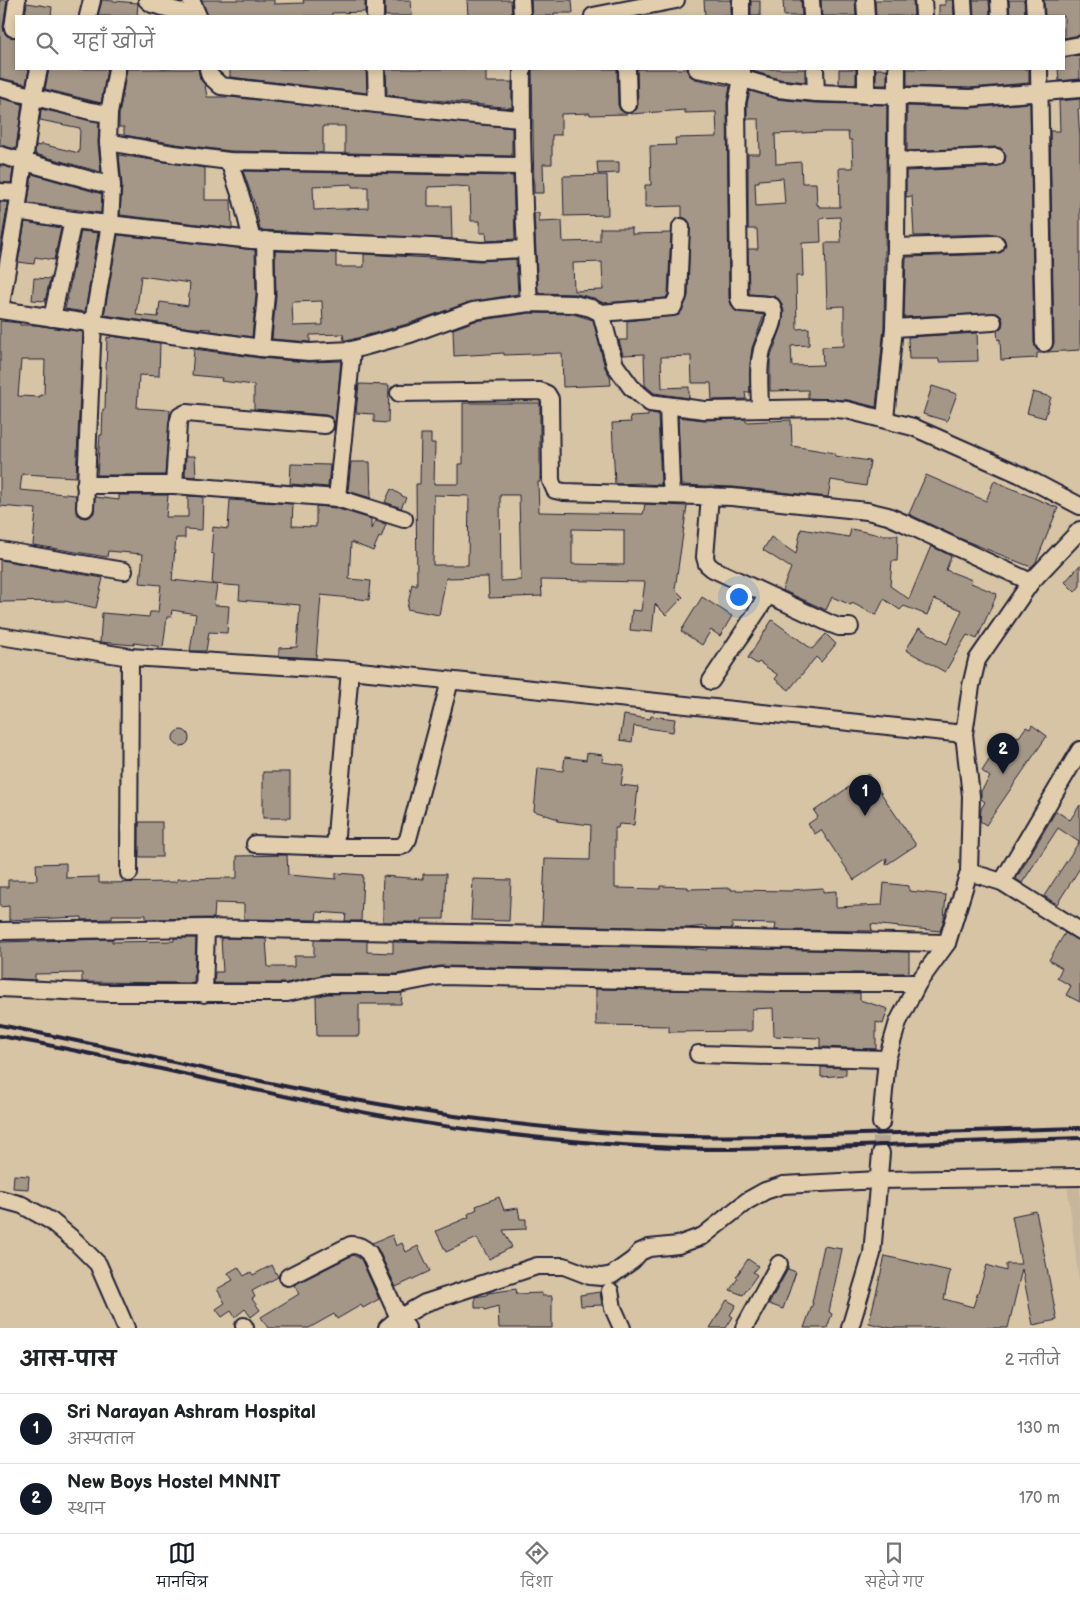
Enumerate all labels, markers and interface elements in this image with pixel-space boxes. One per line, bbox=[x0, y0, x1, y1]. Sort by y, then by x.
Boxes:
search box bbox=[15, 15, 1065, 70]
icon: search bbox=[33, 29, 61, 57]
text: यहाँ खोजें bbox=[73, 31, 155, 54]
your location bbox=[726, 584, 752, 610]
pin: 2 bbox=[987, 733, 1019, 774]
pin: 1 bbox=[849, 775, 881, 816]
text: आस-पास bbox=[20, 1347, 116, 1372]
text: 2 नतीजे bbox=[1005, 1351, 1060, 1370]
text: Sri Narayan Ashram Hospital bbox=[67, 1401, 316, 1424]
text: 1 bbox=[33, 1419, 39, 1438]
text: 130 m bbox=[1017, 1419, 1060, 1438]
text: अस्पताल bbox=[67, 1430, 135, 1449]
text: New Boys Hostel MNNIT bbox=[67, 1471, 280, 1494]
text: 2 bbox=[31, 1489, 41, 1508]
text: 170 m bbox=[1019, 1489, 1060, 1508]
text: स्थान bbox=[67, 1500, 105, 1519]
tab: मानचित्र bbox=[156, 1539, 208, 1598]
tab: दिशा bbox=[521, 1539, 552, 1598]
tab: सहेजे गए bbox=[865, 1539, 924, 1598]

